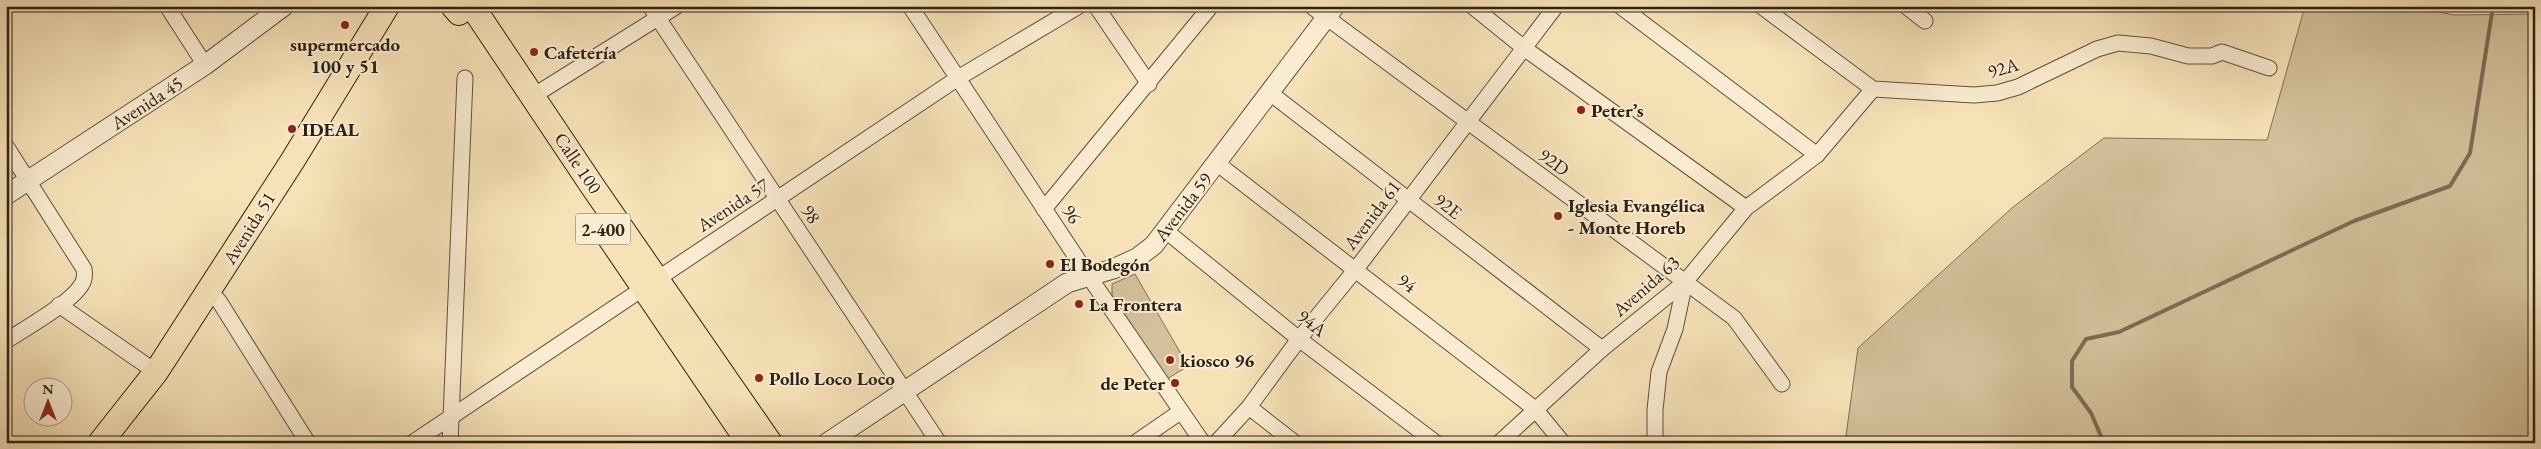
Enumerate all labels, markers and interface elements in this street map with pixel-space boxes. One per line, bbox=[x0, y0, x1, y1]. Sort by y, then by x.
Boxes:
marker: supermercado 100 y 51 bbox=[339, 19, 351, 31]
place label: supermercado 100 y 51 bbox=[290, 32, 400, 79]
place label: Cafetería bbox=[544, 40, 617, 65]
marker: Cafetería bbox=[528, 46, 540, 58]
street label: 92A bbox=[1984, 51, 2022, 84]
street label: Avenida 45 bbox=[105, 70, 188, 136]
place label: Peter’s bbox=[1591, 98, 1644, 123]
marker: Peter’s bbox=[1575, 104, 1587, 116]
place label: IDEAL bbox=[302, 117, 360, 142]
marker: IDEAL bbox=[286, 123, 298, 135]
street label: Calle 100 bbox=[548, 128, 608, 198]
street label: 92D bbox=[1533, 142, 1575, 182]
street label: Avenida 59 bbox=[1148, 167, 1218, 247]
street label: Avenida 57 bbox=[691, 172, 775, 238]
street label: Avenida 61 bbox=[1337, 175, 1406, 256]
street label: Avenida 51 bbox=[216, 187, 281, 270]
street label: 92E bbox=[1429, 187, 1467, 225]
place label: Iglesia Evangélica - Monte Horeb bbox=[1568, 193, 1706, 240]
street label: 98 bbox=[796, 200, 826, 228]
street label: 96 bbox=[1057, 200, 1087, 228]
marker: Iglesia Evangélica - Monte Horeb bbox=[1552, 210, 1564, 222]
road number: 2-400 bbox=[576, 213, 630, 244]
street label: Avenida 63 bbox=[1606, 250, 1685, 323]
place label: El Bodegón bbox=[1060, 252, 1150, 277]
marker: El Bodegón bbox=[1044, 258, 1056, 270]
street label: 94 bbox=[1392, 268, 1423, 299]
place label: La Frontera bbox=[1089, 292, 1183, 317]
marker: La Frontera bbox=[1073, 298, 1085, 310]
street label: 94A bbox=[1292, 303, 1333, 343]
place label: kiosco 96 bbox=[1180, 348, 1254, 373]
marker: kiosco 96 bbox=[1164, 354, 1176, 366]
place label: Pollo Loco Loco bbox=[769, 366, 895, 391]
place label: de Peter bbox=[1101, 371, 1165, 396]
marker: Pollo Loco Loco bbox=[753, 372, 765, 384]
north arrow bbox=[22, 376, 72, 426]
marker: de Peter bbox=[1169, 377, 1181, 389]
text: N bbox=[42, 380, 54, 398]

